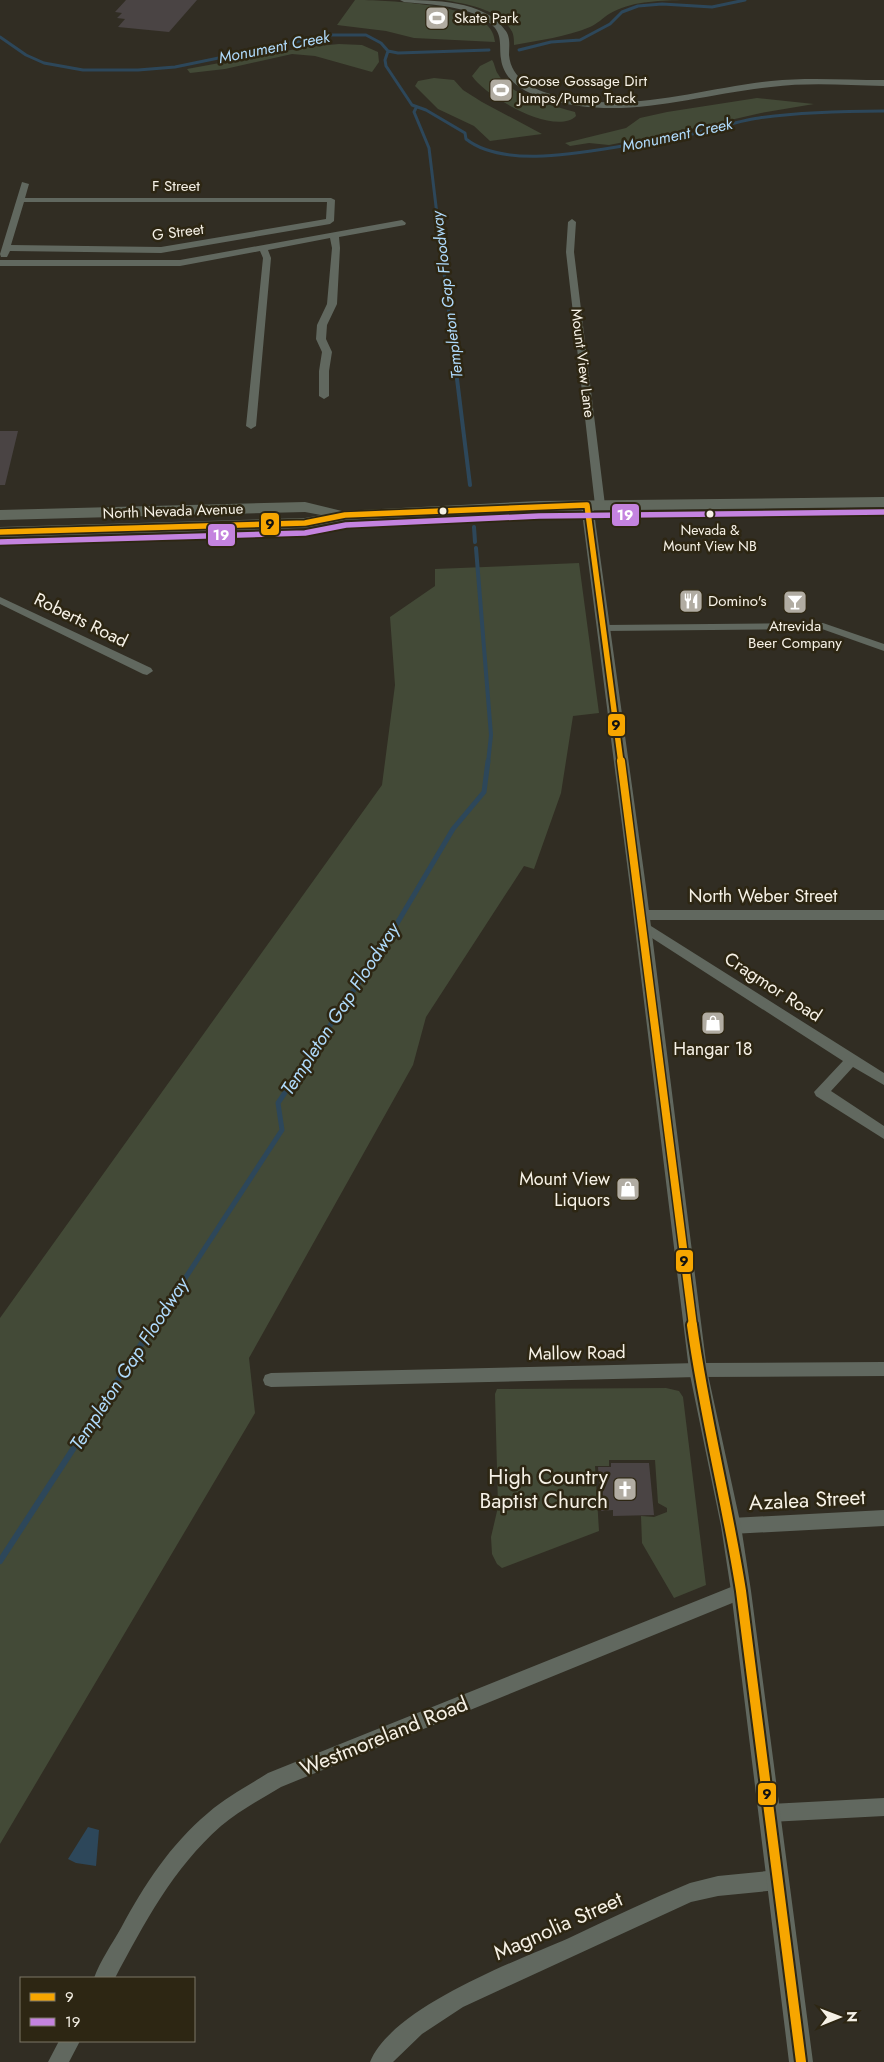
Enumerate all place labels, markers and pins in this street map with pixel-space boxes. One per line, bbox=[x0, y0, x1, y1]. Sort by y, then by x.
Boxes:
sports icon: Skate Park bbox=[424, 5, 450, 31]
place label: Skate Park bbox=[454, 7, 519, 29]
place label: Goose Gossage Dirt Jumps/Pump Track bbox=[516, 70, 647, 109]
sports icon: Goose Gossage Dirt Jumps/Pump Track bbox=[488, 77, 514, 103]
unlabelled marker bbox=[438, 506, 448, 516]
marker: Nevada & Mount View NB bbox=[705, 509, 715, 519]
place label: Nevada & Mount View NB bbox=[663, 520, 757, 556]
restaurant icon: Domino's bbox=[678, 588, 704, 614]
bar icon: Atrevida Beer Company bbox=[782, 589, 808, 615]
place label: Domino's bbox=[708, 590, 766, 612]
place label: Atrevida Beer Company bbox=[748, 615, 842, 654]
shop icon: Hangar 18 bbox=[700, 1010, 726, 1036]
place label: Hangar 18 bbox=[673, 1036, 753, 1062]
place label: Mount View Liquors bbox=[519, 1166, 611, 1213]
shop icon: Mount View Liquors bbox=[615, 1176, 641, 1202]
place label: High Country Baptist Church bbox=[480, 1462, 609, 1516]
church icon: High Country Baptist Church bbox=[612, 1476, 638, 1502]

